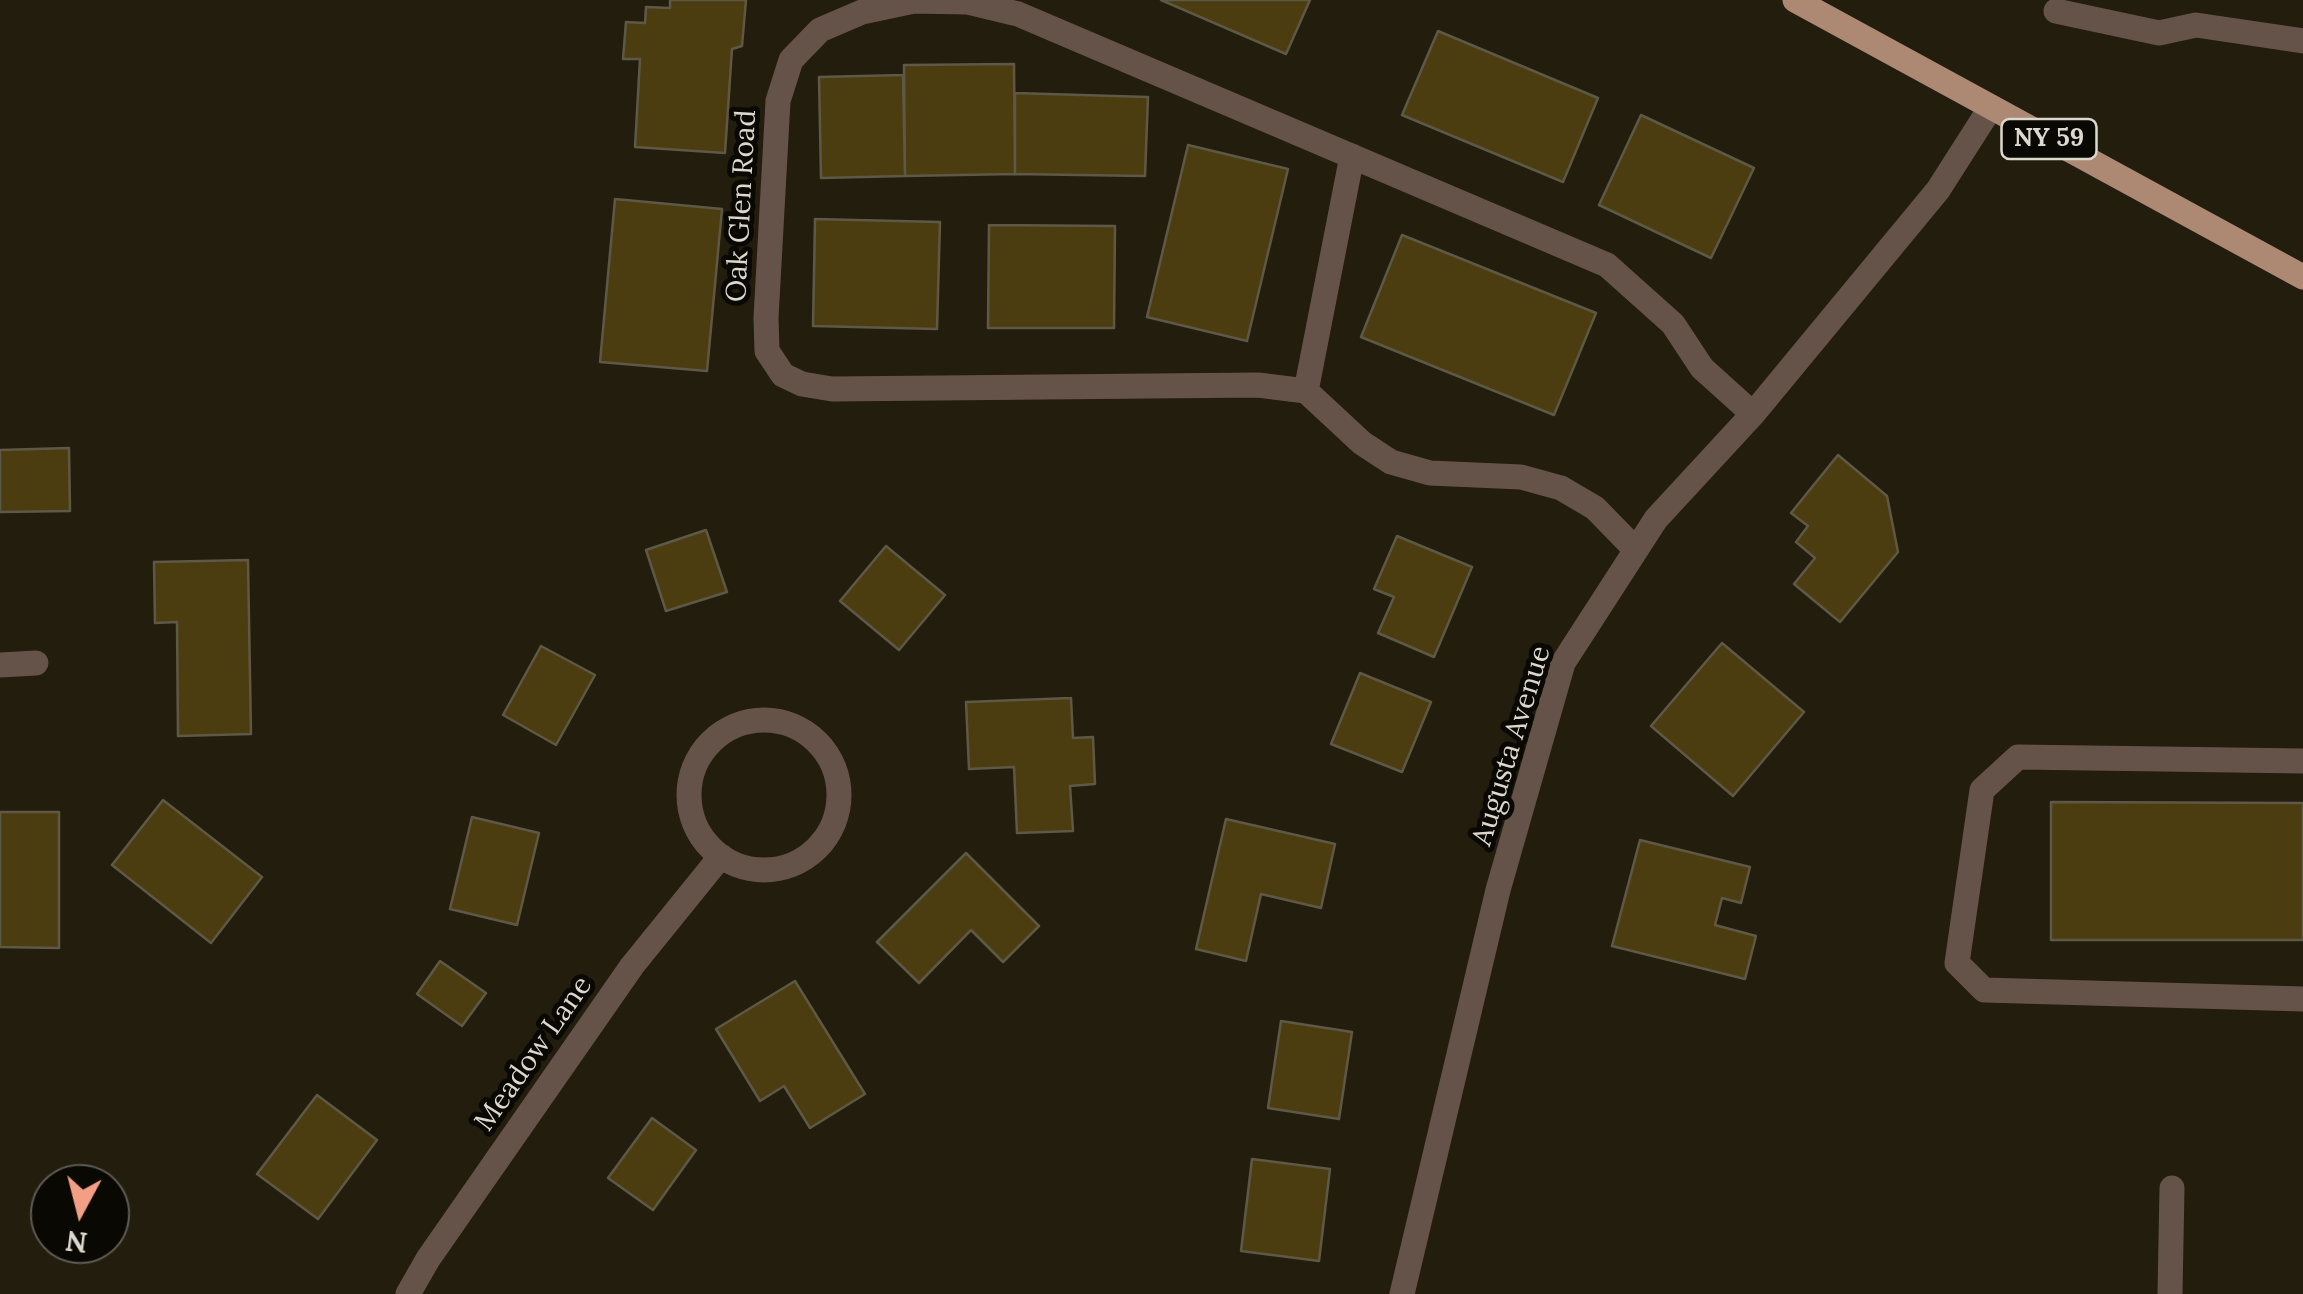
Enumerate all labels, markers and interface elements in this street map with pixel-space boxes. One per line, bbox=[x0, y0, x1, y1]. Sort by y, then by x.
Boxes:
street label: Oak Glen Road bbox=[720, 109, 764, 303]
road number: NY 59 bbox=[2002, 119, 2096, 159]
street label: Augusta Avenue bbox=[1466, 642, 1558, 850]
street label: Meadow Lane bbox=[468, 970, 600, 1138]
north arrow bbox=[30, 1164, 130, 1264]
text: N bbox=[64, 1223, 90, 1261]

